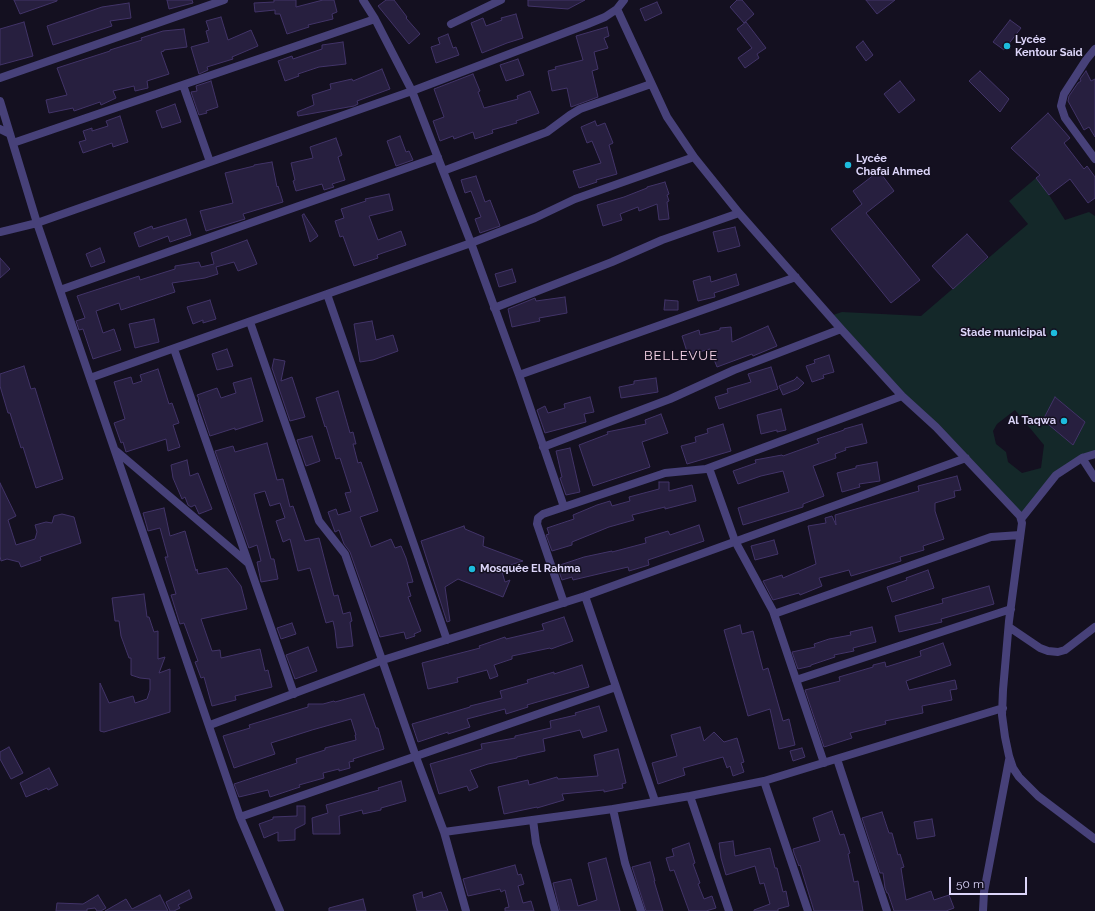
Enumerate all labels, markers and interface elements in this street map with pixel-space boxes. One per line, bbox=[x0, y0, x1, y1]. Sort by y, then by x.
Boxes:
place label: Lycée Kentour Said bbox=[1015, 33, 1083, 59]
marker: Lycée Kentour Said bbox=[1002, 41, 1012, 51]
place label: Lycée Chafai Ahmed bbox=[856, 152, 930, 178]
marker: Lycée Chafai Ahmed bbox=[843, 160, 853, 170]
place label: Stade municipal bbox=[960, 326, 1046, 340]
marker: Stade municipal bbox=[1049, 328, 1059, 338]
district label: BELLEVUE bbox=[644, 348, 718, 364]
place label: Al Taqwa bbox=[1008, 414, 1056, 428]
marker: Al Taqwa bbox=[1059, 416, 1069, 426]
place label: Mosquée El Rahma bbox=[480, 562, 581, 576]
marker: Mosquée El Rahma bbox=[467, 564, 477, 574]
scale bar bbox=[951, 869, 1029, 895]
text: 50 m bbox=[956, 877, 984, 891]

